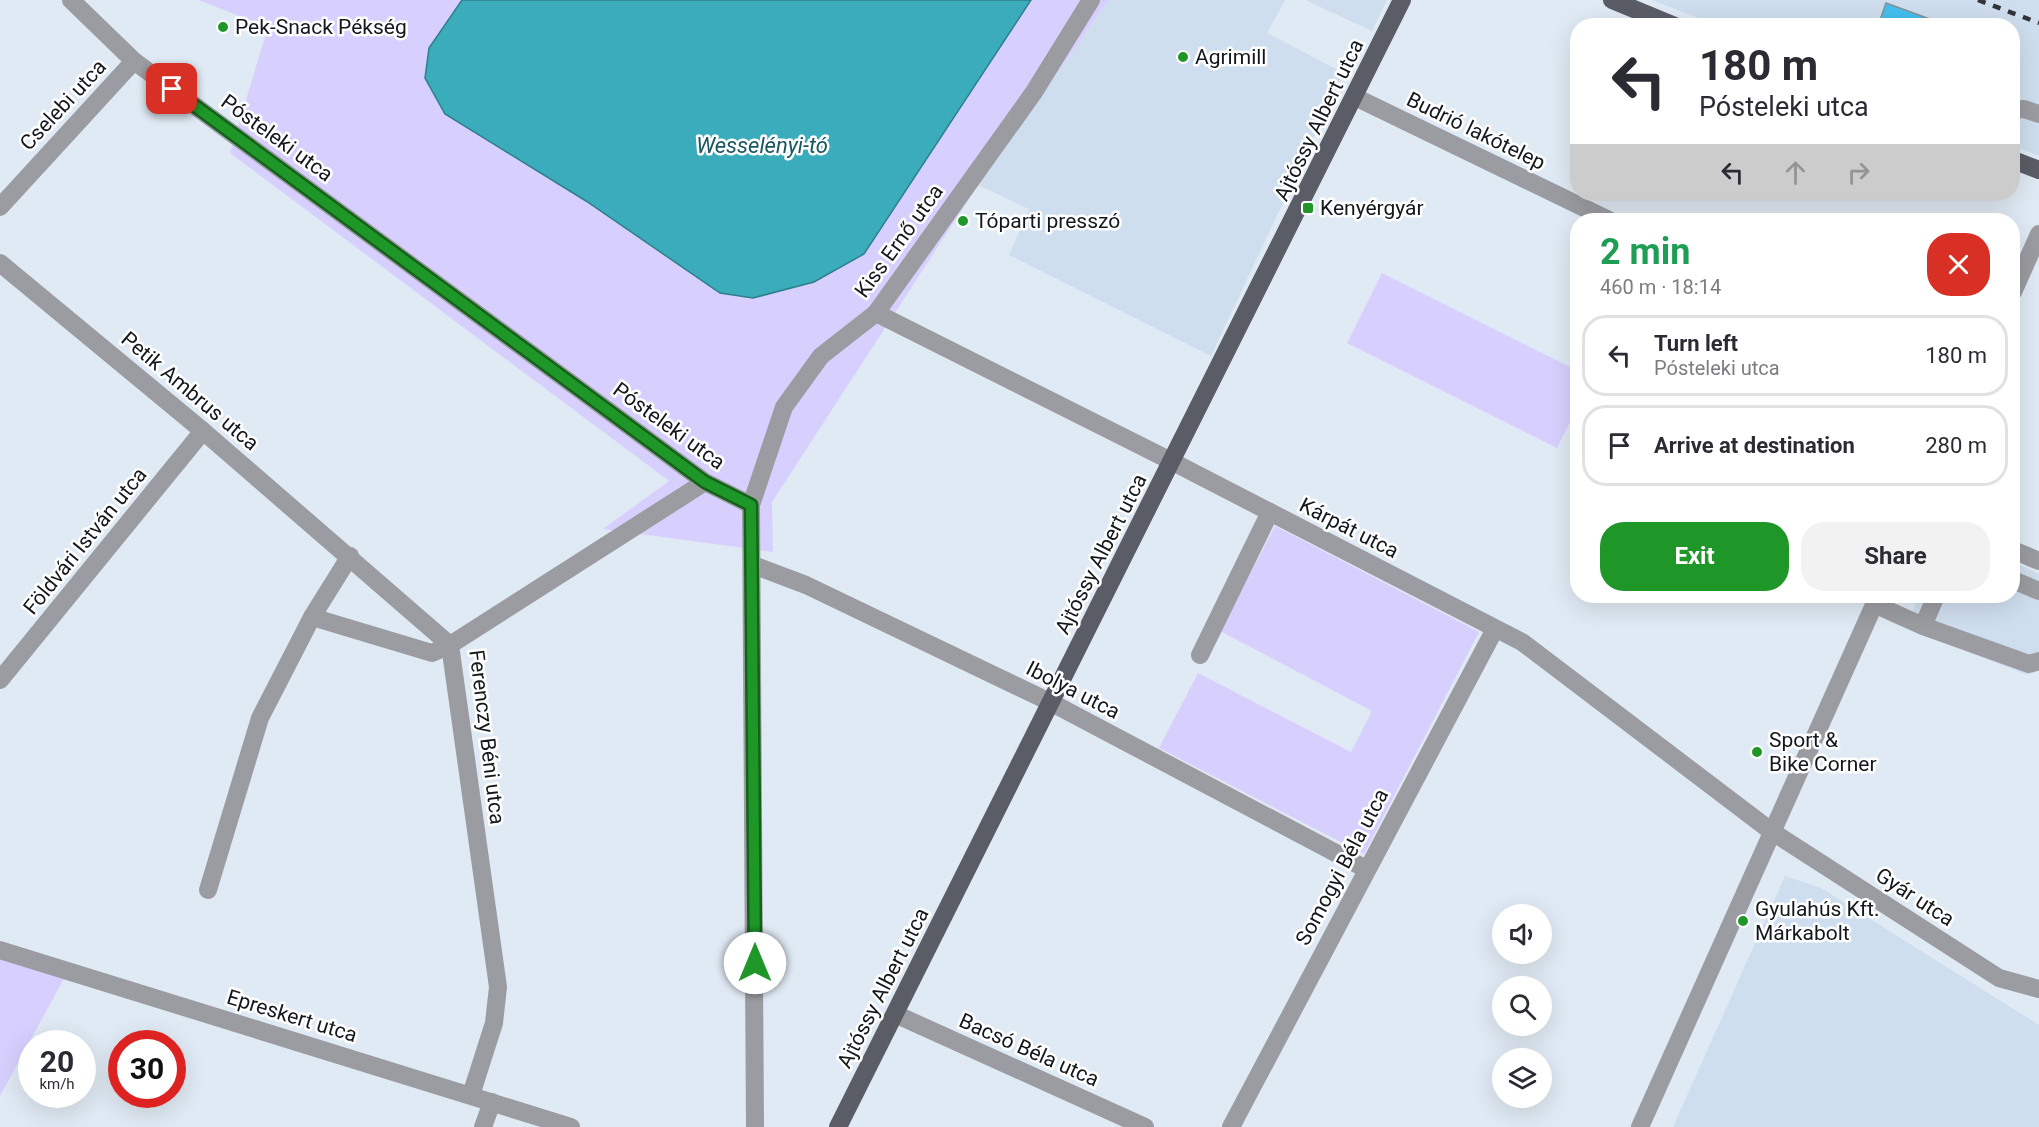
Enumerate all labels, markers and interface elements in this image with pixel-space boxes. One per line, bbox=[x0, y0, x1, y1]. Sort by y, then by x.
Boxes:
place label: Pek-Snack Pékség bbox=[235, 15, 407, 39]
marker: Pek-Snack Pékség bbox=[216, 20, 230, 34]
street label: Ajtóssy Albert utca bbox=[1270, 35, 1368, 205]
text: 180 m bbox=[1699, 41, 1818, 90]
icon: left bbox=[1600, 42, 1678, 120]
place label: Agrimill bbox=[1195, 45, 1266, 69]
marker: Agrimill bbox=[1176, 50, 1190, 64]
street label: Cselebi utca bbox=[15, 55, 111, 155]
pin bbox=[146, 63, 197, 114]
icon: arrive bbox=[155, 72, 188, 105]
street label: Budrió lakótelep bbox=[1403, 87, 1549, 175]
street label: Pósteleki utca bbox=[217, 89, 337, 187]
text: Pósteleki utca bbox=[1699, 91, 1869, 123]
water label: Wesselényi-tó bbox=[696, 133, 828, 158]
icon: left bbox=[1716, 156, 1749, 189]
icon: ahead bbox=[1779, 156, 1812, 189]
icon: right bbox=[1842, 156, 1875, 189]
street label: Kiss Ernő utca bbox=[850, 180, 948, 302]
place label: Kenyérgyár bbox=[1320, 196, 1424, 220]
marker: Kenyérgyár bbox=[1301, 201, 1315, 215]
place label: Tóparti presszó bbox=[975, 209, 1120, 233]
marker: Tóparti presszó bbox=[956, 214, 970, 228]
text: 2 min bbox=[1600, 231, 1691, 273]
button: close bbox=[1927, 233, 1990, 296]
text: 460 m · 18:14 bbox=[1600, 275, 1721, 299]
street label: Petik Ambrus utca bbox=[117, 327, 263, 455]
text: Turn left bbox=[1654, 331, 1738, 356]
icon: left bbox=[1603, 339, 1636, 372]
text: 180 m bbox=[1925, 343, 1987, 368]
text: Pósteleki utca bbox=[1654, 356, 1780, 380]
street label: Pósteleki utca bbox=[609, 377, 729, 475]
icon: arrive bbox=[1603, 429, 1636, 462]
text: Arrive at destination bbox=[1654, 433, 1855, 458]
text: 280 m bbox=[1925, 433, 1987, 458]
street label: Földvári István utca bbox=[18, 463, 152, 619]
street label: Ajtóssy Albert utca bbox=[1050, 470, 1152, 638]
street label: Kárpát utca bbox=[1295, 493, 1403, 563]
button: Exit bbox=[1600, 522, 1789, 591]
button: Share bbox=[1801, 522, 1990, 591]
street label: Ferenczy Béni utca bbox=[464, 648, 510, 826]
street label: Ibolya utca bbox=[1022, 656, 1124, 724]
place label: Sport & Bike Corner bbox=[1769, 728, 1877, 776]
marker: Sport & Bike Corner bbox=[1750, 745, 1764, 759]
street label: Somogyi Béla utca bbox=[1291, 785, 1393, 949]
street label: Gyár utca bbox=[1871, 863, 1959, 931]
place label: Gyulahús Kft. Márkabolt bbox=[1755, 897, 1879, 945]
street label: Ajtóssy Albert utca bbox=[832, 904, 934, 1072]
map controls bbox=[1492, 904, 1552, 1108]
button: sound bbox=[1492, 904, 1552, 964]
marker: Gyulahús Kft. Márkabolt bbox=[1736, 914, 1750, 928]
position arrow bbox=[723, 931, 787, 995]
button: search bbox=[1492, 976, 1552, 1036]
street label: Epreskert utca bbox=[224, 985, 360, 1047]
street label: Bacsó Béla utca bbox=[955, 1008, 1103, 1092]
speed limit sign: 30 bbox=[108, 1030, 186, 1108]
text: 20 bbox=[40, 1044, 74, 1079]
button: layers bbox=[1492, 1048, 1552, 1108]
text: km/h bbox=[39, 1075, 75, 1093]

